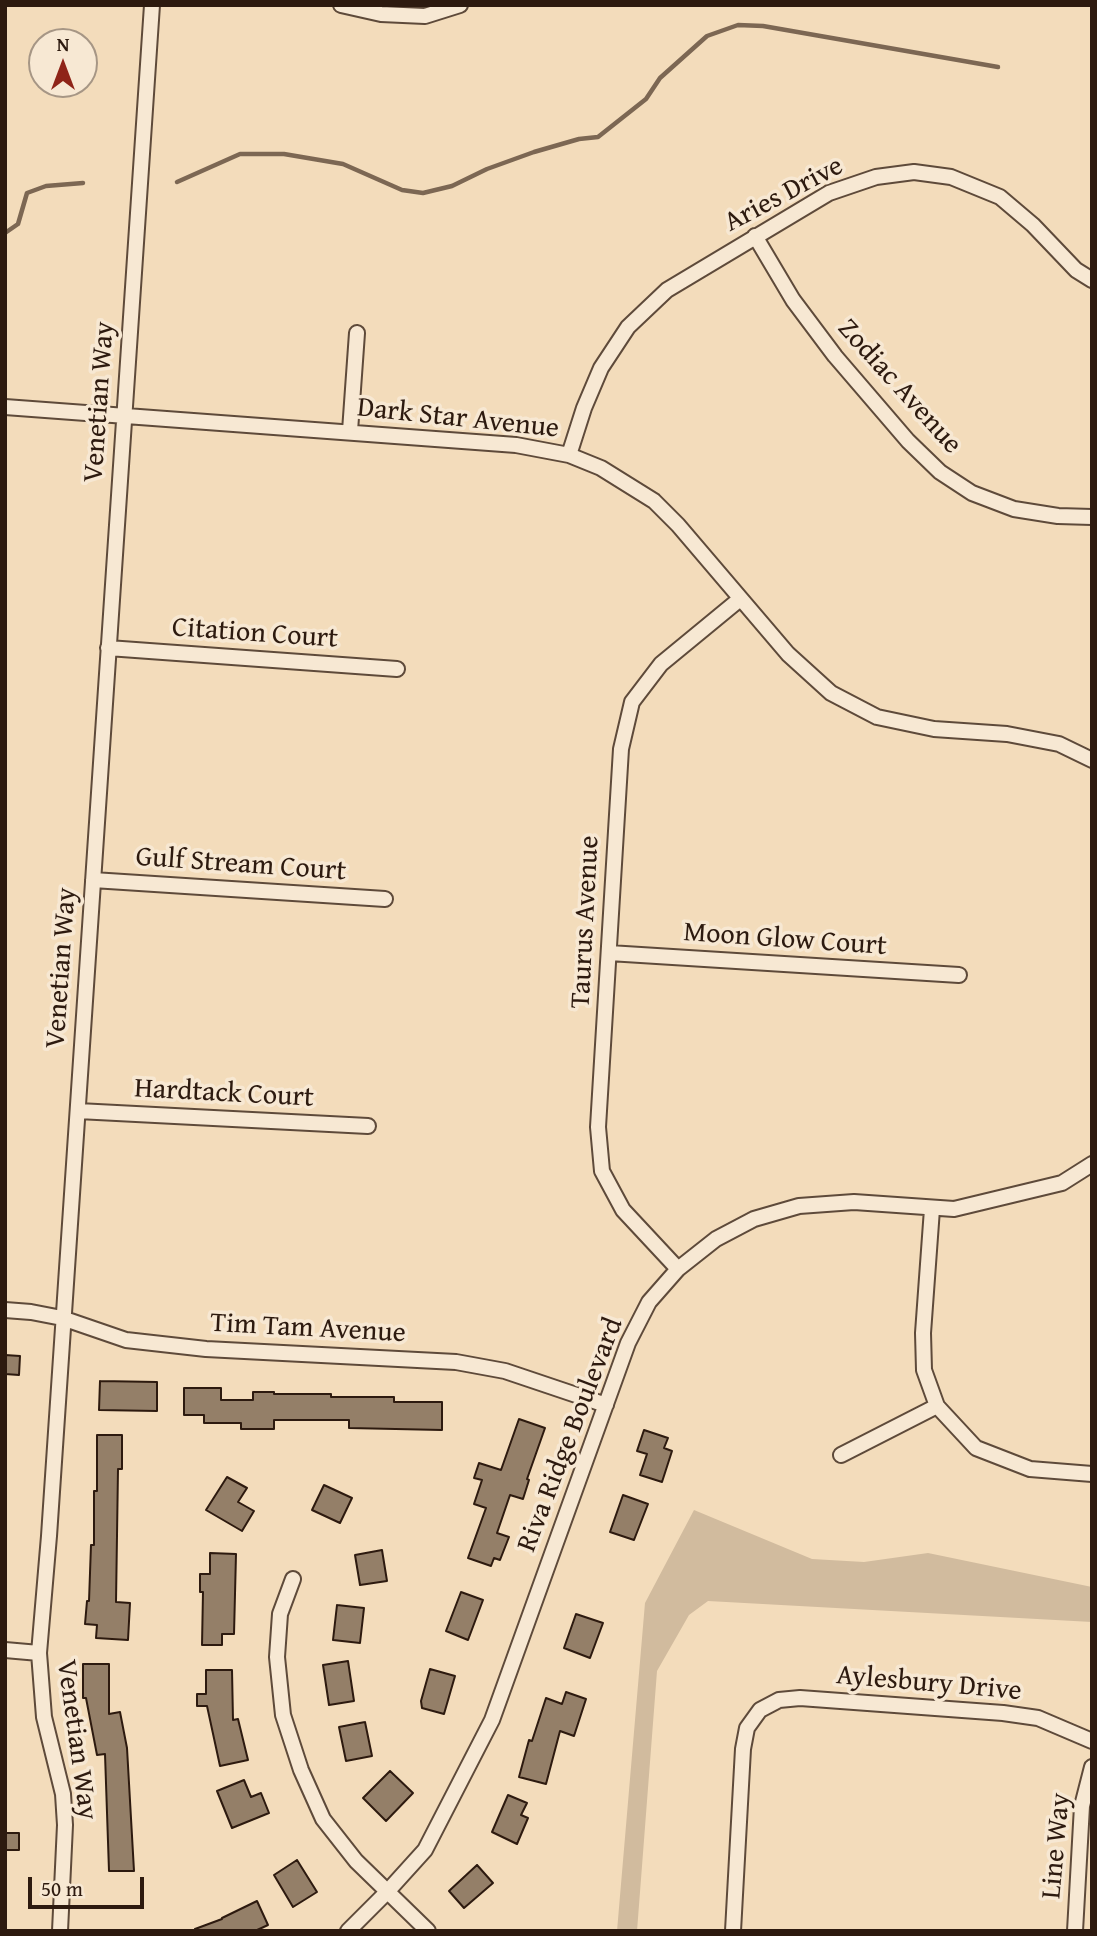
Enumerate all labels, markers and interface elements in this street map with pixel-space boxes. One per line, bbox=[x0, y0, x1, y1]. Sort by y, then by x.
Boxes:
north arrow bbox=[28, 28, 98, 98]
text: N bbox=[57, 30, 69, 58]
street label: Aries Drive bbox=[719, 150, 849, 240]
street label: Zodiac Avenue bbox=[830, 313, 968, 461]
street label: Venetian Way bbox=[78, 320, 122, 484]
street label: Dark Star Avenue bbox=[355, 392, 561, 446]
street label: Citation Court bbox=[171, 611, 339, 657]
street label: Taurus Avenue bbox=[565, 835, 607, 1009]
street label: Gulf Stream Court bbox=[135, 841, 347, 889]
street label: Venetian Way bbox=[40, 886, 84, 1050]
street label: Moon Glow Court bbox=[682, 916, 888, 964]
street label: Hardtack Court bbox=[133, 1073, 315, 1115]
street label: Tim Tam Avenue bbox=[210, 1307, 406, 1351]
street label: Riva Ridge Boulevard bbox=[511, 1313, 631, 1557]
street label: Venetian Way bbox=[48, 1658, 104, 1822]
street label: Aylesbury Drive bbox=[835, 1659, 1023, 1709]
street label: Line Way bbox=[1036, 1792, 1078, 1900]
scale bar bbox=[32, 1862, 147, 1906]
text: 50 m bbox=[41, 1873, 83, 1904]

